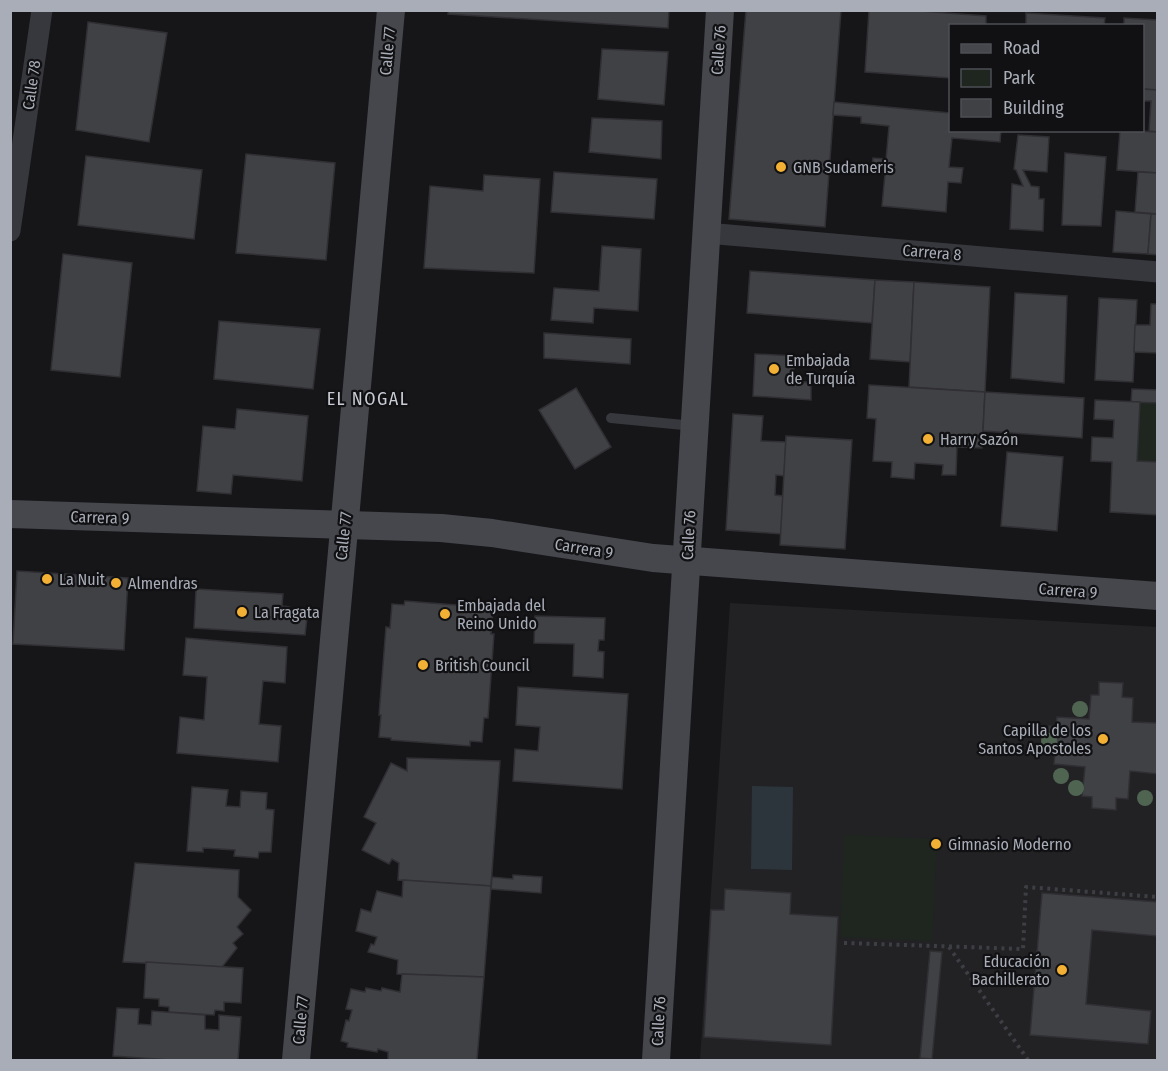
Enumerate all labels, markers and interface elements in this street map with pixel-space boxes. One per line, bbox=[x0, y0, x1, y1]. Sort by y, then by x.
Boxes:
legend bbox=[949, 24, 1144, 132]
street label: Calle 77 bbox=[376, 25, 399, 76]
street label: Calle 76 bbox=[707, 25, 730, 76]
text: Road bbox=[1003, 37, 1040, 59]
street label: Calle 78 bbox=[19, 59, 44, 111]
text: Park bbox=[1003, 67, 1036, 89]
text: Building bbox=[1003, 97, 1064, 119]
place label: GNB Sudameris bbox=[793, 158, 894, 177]
marker: GNB Sudameris bbox=[774, 160, 788, 174]
street label: Carrera 8 bbox=[902, 240, 962, 265]
place label: Embajada de Turquía bbox=[786, 351, 855, 388]
marker: Embajada de Turquía bbox=[767, 362, 781, 376]
district label: EL NOGAL bbox=[327, 388, 409, 410]
place label: Harry Sazón bbox=[940, 430, 1018, 449]
marker: Harry Sazón bbox=[921, 432, 935, 446]
street label: Carrera 9 bbox=[70, 507, 130, 528]
street label: Calle 77 bbox=[332, 510, 356, 561]
street label: Calle 76 bbox=[678, 510, 699, 560]
street label: Carrera 9 bbox=[553, 535, 615, 563]
place label: La Nuit bbox=[59, 570, 106, 589]
marker: La Nuit bbox=[40, 572, 54, 586]
place label: Almendras bbox=[128, 574, 198, 593]
marker: Almendras bbox=[109, 576, 123, 590]
street label: Carrera 9 bbox=[1038, 579, 1098, 602]
place label: Embajada del Reino Unido bbox=[457, 596, 545, 633]
place label: La Fragata bbox=[254, 603, 320, 622]
marker: La Fragata bbox=[235, 605, 249, 619]
marker: Embajada del Reino Unido bbox=[438, 607, 452, 621]
place label: British Council bbox=[435, 656, 530, 675]
marker: British Council bbox=[416, 658, 430, 672]
place label: Capilla de los Santos Apostoles bbox=[978, 721, 1091, 758]
marker: Capilla de los Santos Apostoles bbox=[1096, 732, 1110, 746]
place label: Gimnasio Moderno bbox=[948, 835, 1071, 854]
marker: Gimnasio Moderno bbox=[929, 837, 943, 851]
place label: Educación Bachillerato bbox=[971, 952, 1050, 989]
marker: Educación Bachillerato bbox=[1055, 963, 1069, 977]
street label: Calle 77 bbox=[289, 994, 312, 1045]
street label: Calle 76 bbox=[648, 996, 669, 1046]

